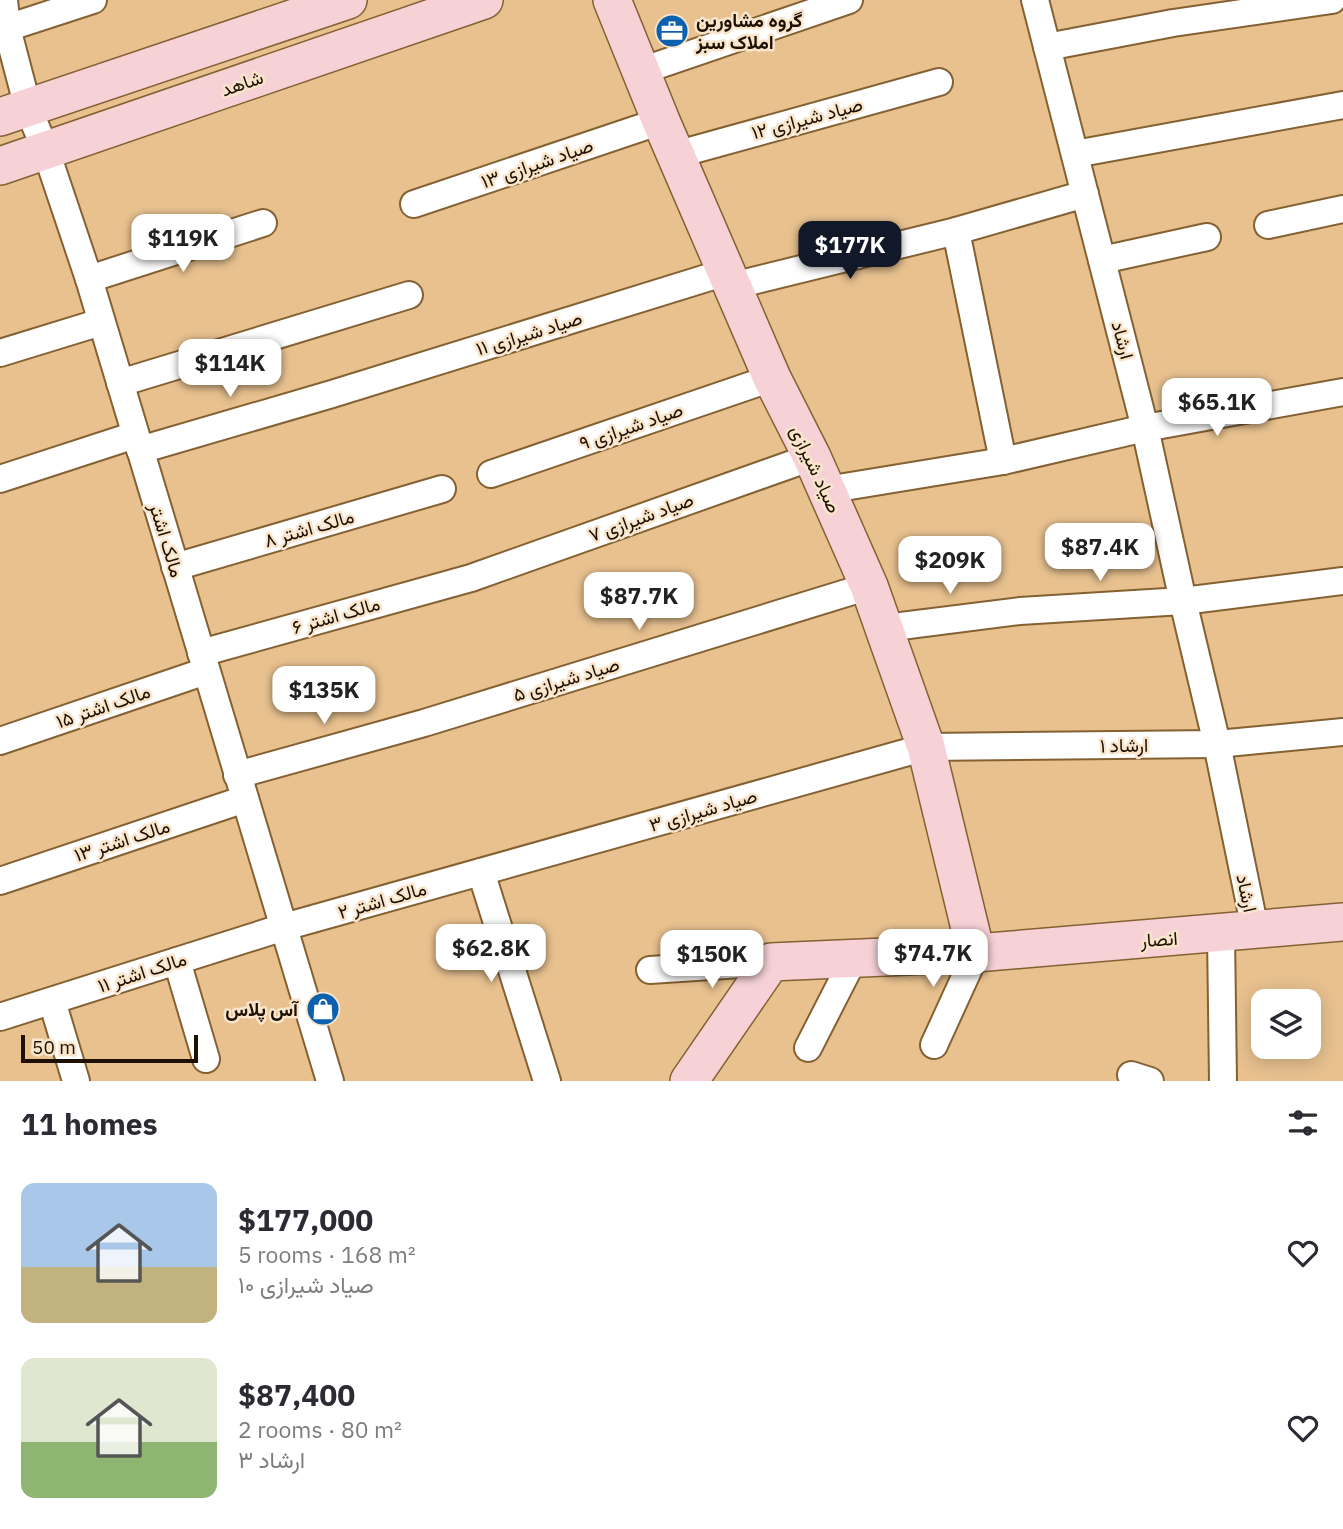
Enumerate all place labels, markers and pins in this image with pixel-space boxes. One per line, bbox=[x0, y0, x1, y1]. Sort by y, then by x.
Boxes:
place label: گروه مشاورین املاک سبز bbox=[695, 8, 803, 55]
office icon: گروه مشاورین املاک سبز bbox=[653, 12, 691, 50]
pin: $119K bbox=[134, 215, 232, 274]
pin: $177K bbox=[801, 222, 899, 281]
pin: $114K bbox=[181, 340, 279, 399]
pin: $65.1K bbox=[1160, 378, 1274, 438]
pin: $87.4K bbox=[1043, 524, 1157, 583]
pin: $209K bbox=[901, 536, 999, 596]
pin: $87.7K bbox=[582, 572, 696, 632]
pin: $135K bbox=[275, 666, 373, 726]
pin: $62.8K bbox=[434, 925, 548, 984]
pin: $150K bbox=[663, 930, 761, 990]
pin: $74.7K bbox=[876, 930, 990, 989]
shop icon: آس پلاس bbox=[304, 990, 342, 1028]
place label: آس پلاس bbox=[225, 997, 299, 1023]

